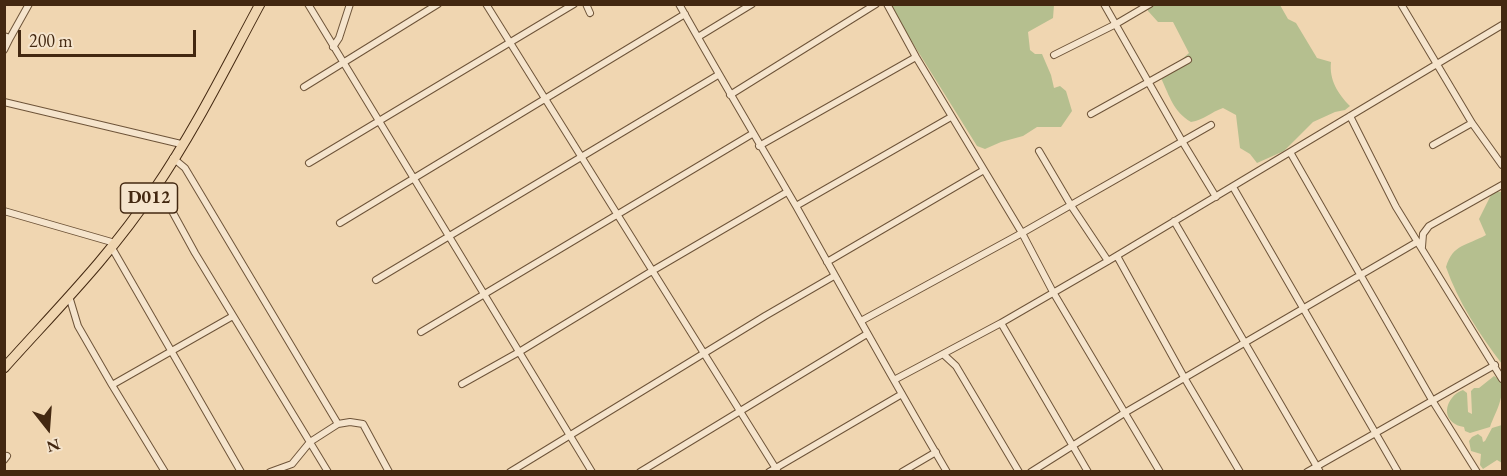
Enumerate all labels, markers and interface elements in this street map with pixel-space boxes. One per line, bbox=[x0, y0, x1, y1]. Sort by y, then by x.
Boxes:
scale bar bbox=[21, 18, 200, 56]
text: 200 m bbox=[29, 29, 73, 52]
road number: D012 bbox=[120, 183, 178, 213]
north arrow bbox=[18, 398, 78, 458]
text: N bbox=[44, 434, 63, 458]

